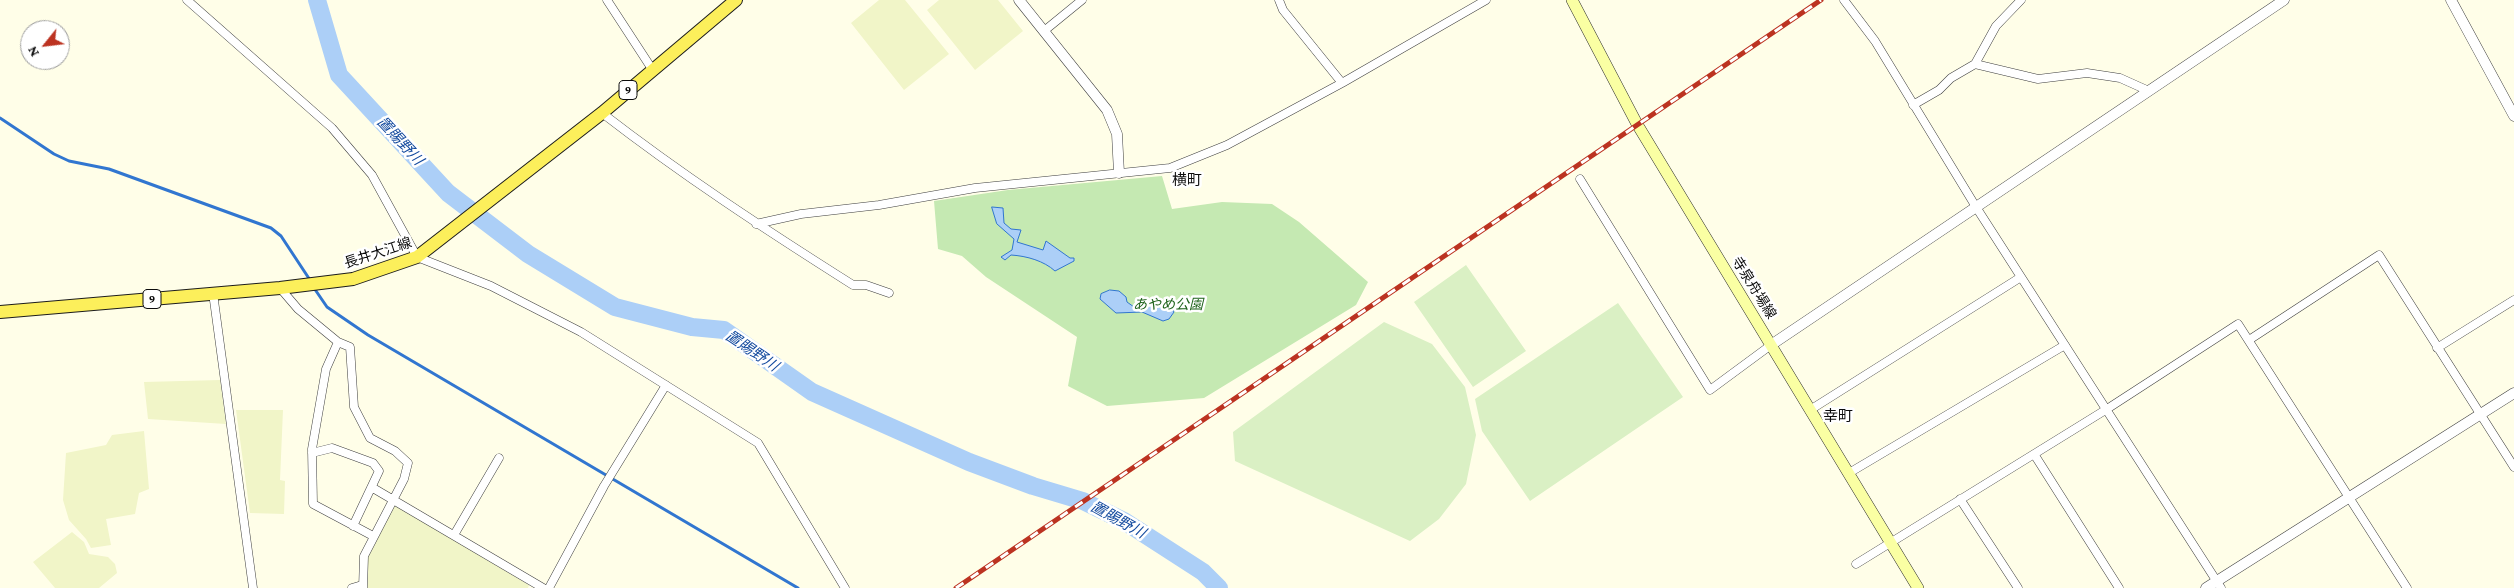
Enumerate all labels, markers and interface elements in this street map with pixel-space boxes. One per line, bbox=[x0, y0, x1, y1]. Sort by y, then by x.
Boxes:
north arrow bbox=[20, 20, 70, 70]
text: N bbox=[23, 44, 42, 60]
road number: 9 bbox=[619, 80, 637, 100]
water label: 置賜野川 bbox=[373, 113, 427, 169]
district label: 横町 bbox=[1172, 171, 1202, 189]
street label: 長井大江線 bbox=[342, 234, 414, 272]
street label: 寺泉舟場線 bbox=[1728, 254, 1780, 322]
road number: 9 bbox=[143, 290, 161, 308]
park label: あやめ公園 bbox=[1133, 297, 1203, 313]
water label: 置賜野川 bbox=[722, 327, 782, 375]
district label: 幸町 bbox=[1823, 407, 1853, 425]
water label: 置賜野川 bbox=[1087, 498, 1149, 542]

